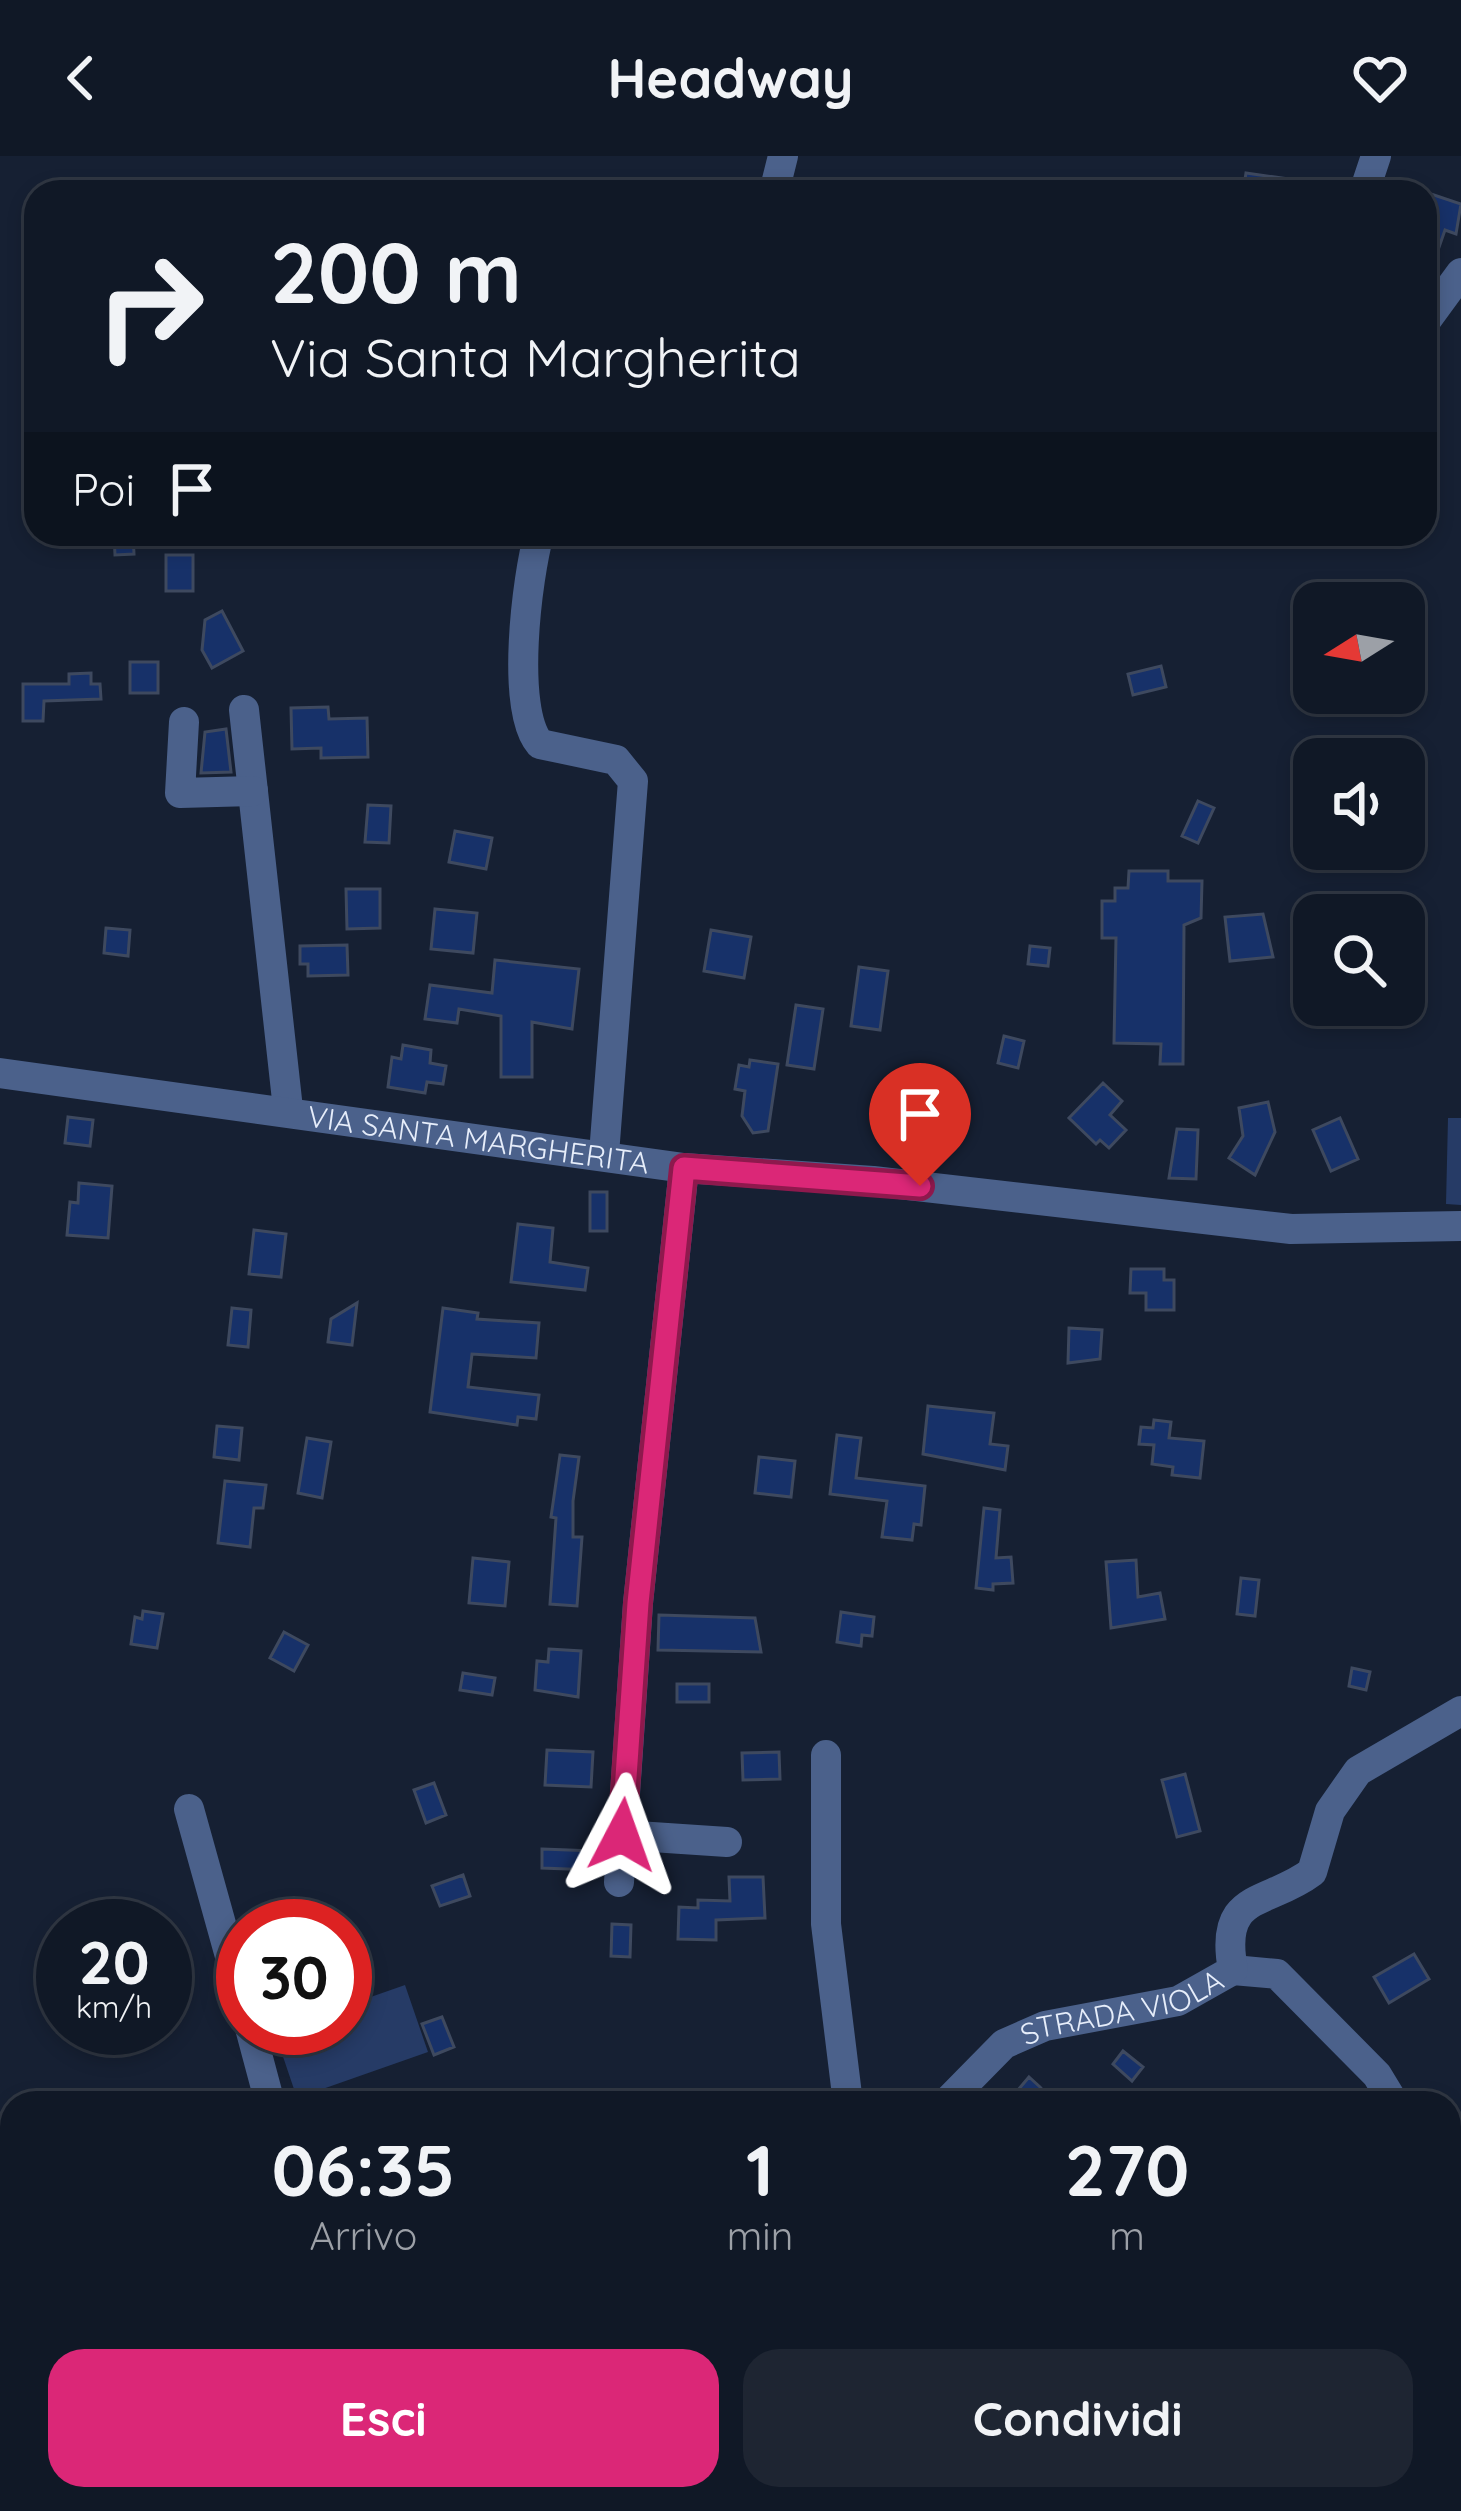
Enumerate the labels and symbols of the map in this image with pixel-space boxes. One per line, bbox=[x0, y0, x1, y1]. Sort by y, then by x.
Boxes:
north arrow bbox=[1293, 582, 1425, 714]
pin bbox=[869, 1063, 971, 1186]
street label: VIA SANTA MARGHERITA bbox=[305, 1097, 652, 1182]
position arrow bbox=[559, 1772, 685, 1898]
speed limit sign: 30 bbox=[216, 1899, 372, 2055]
street label: STRADA VIOLA bbox=[1014, 1960, 1230, 2054]

